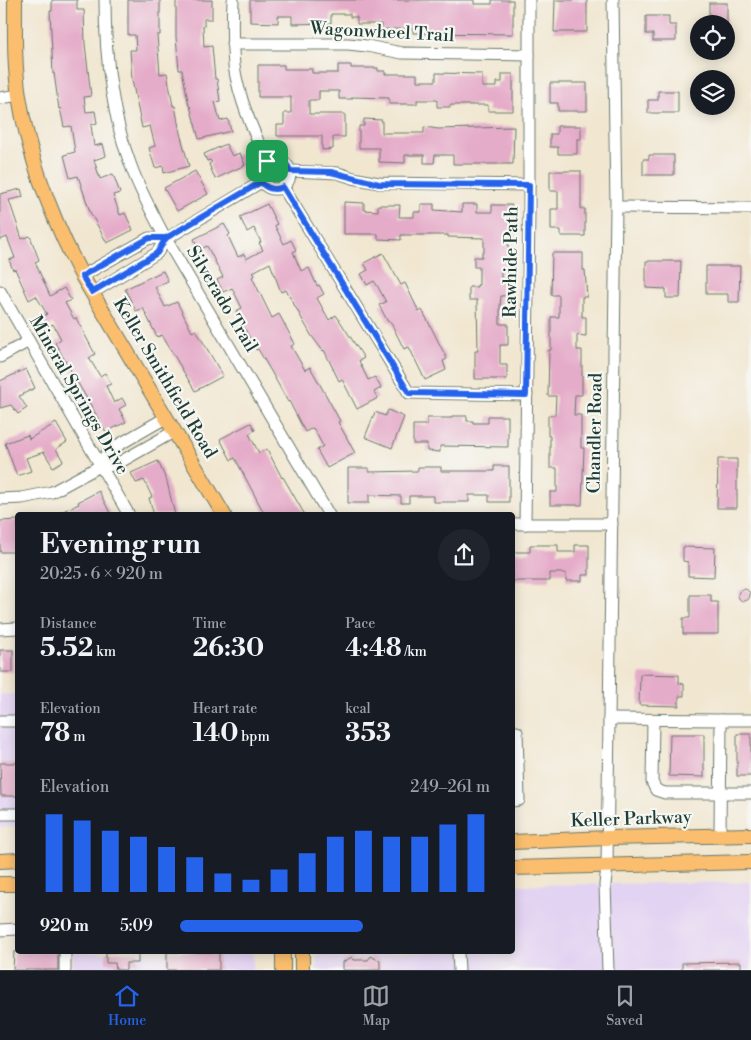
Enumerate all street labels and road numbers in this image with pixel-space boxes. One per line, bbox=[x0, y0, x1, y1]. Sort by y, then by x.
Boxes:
street label: Wagonwheel Trail bbox=[308, 17, 456, 47]
street label: Rawhide Path bbox=[499, 206, 523, 318]
street label: Silverado Trail bbox=[181, 241, 263, 357]
street label: Keller Smithfield Road bbox=[108, 293, 223, 463]
street label: Mineral Springs Drive bbox=[24, 311, 134, 479]
street label: Chandler Road bbox=[582, 372, 608, 494]
street label: Keller Parkway bbox=[570, 805, 692, 833]

